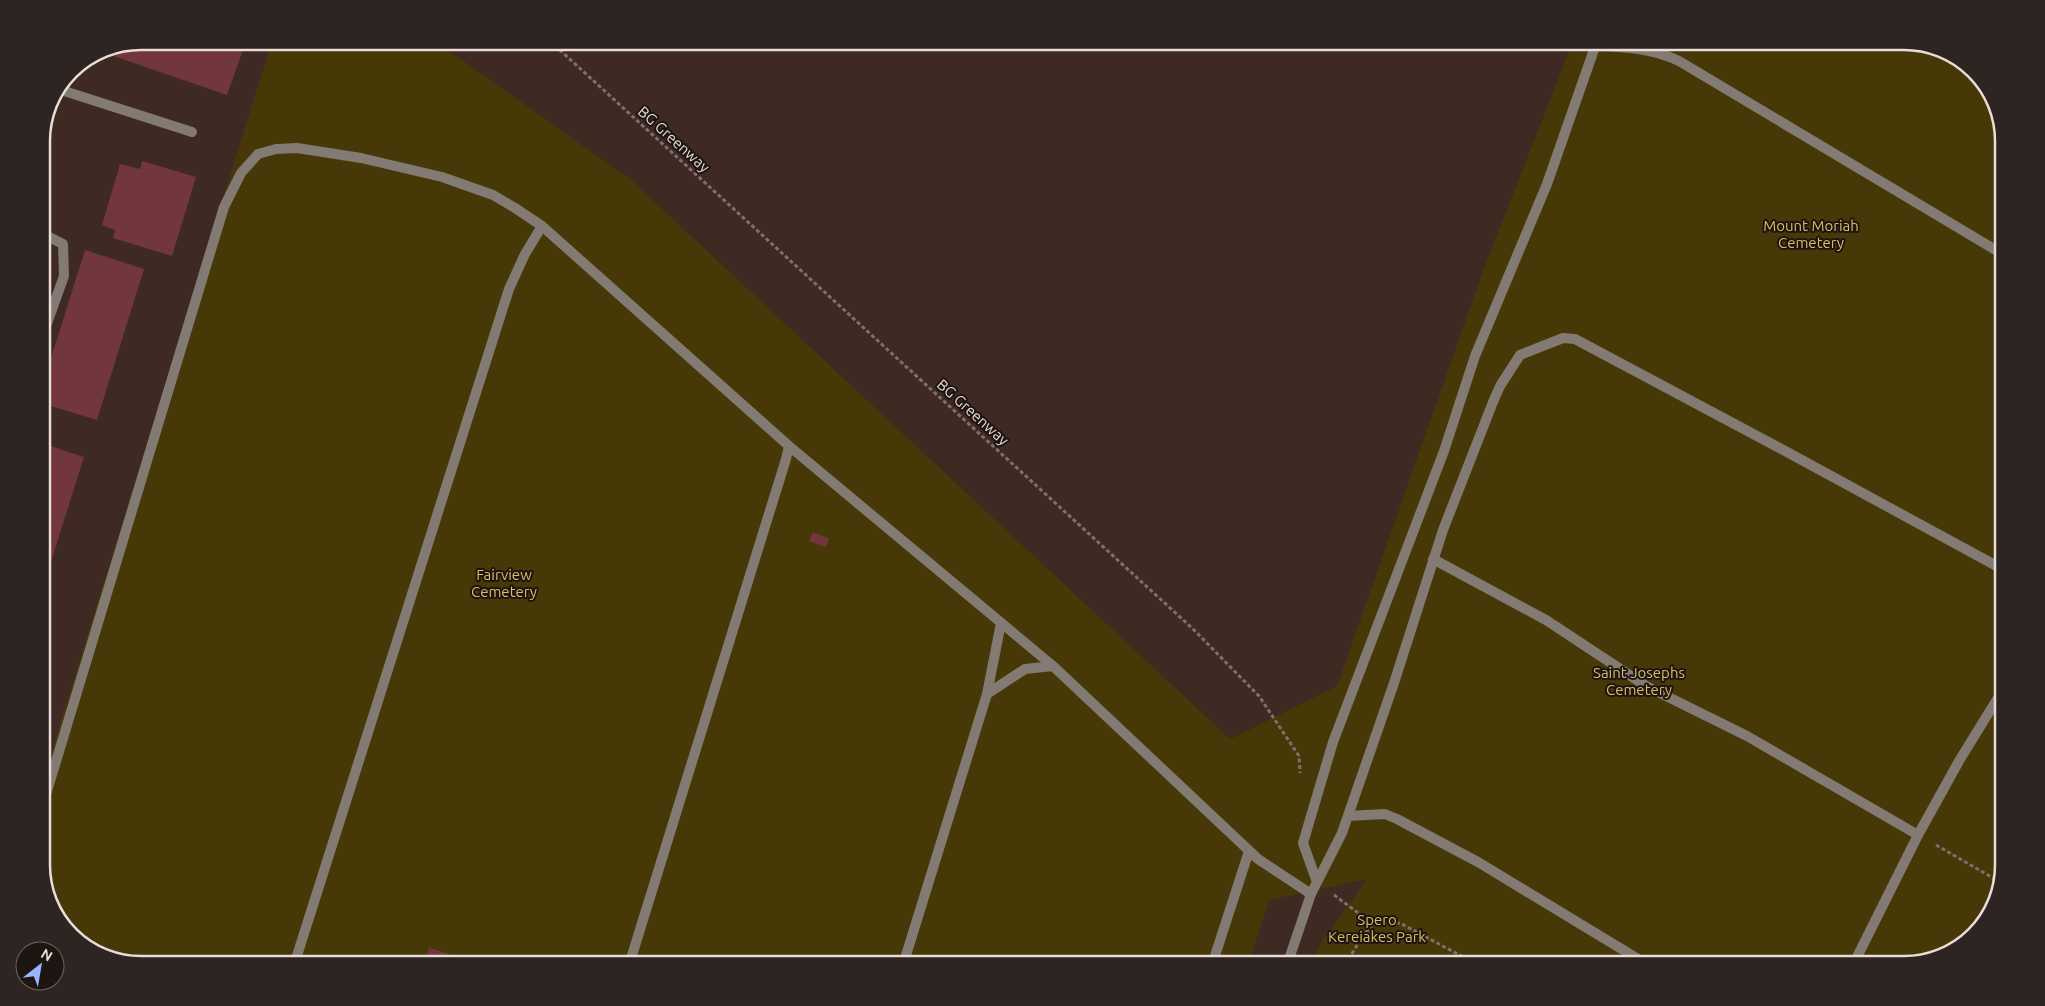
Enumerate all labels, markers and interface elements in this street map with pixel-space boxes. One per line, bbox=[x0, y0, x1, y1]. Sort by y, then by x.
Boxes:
street label: BG Greenway bbox=[635, 103, 713, 175]
park label: Mount Moriah Cemetery bbox=[1763, 217, 1859, 251]
street label: BG Greenway bbox=[934, 376, 1012, 448]
park label: Fairview Cemetery bbox=[471, 566, 537, 600]
park label: Saint Josephs Cemetery bbox=[1593, 664, 1685, 698]
park label: Spero Kereiakes Park bbox=[1328, 911, 1426, 945]
north arrow bbox=[15, 941, 65, 991]
text: N bbox=[38, 945, 55, 964]

